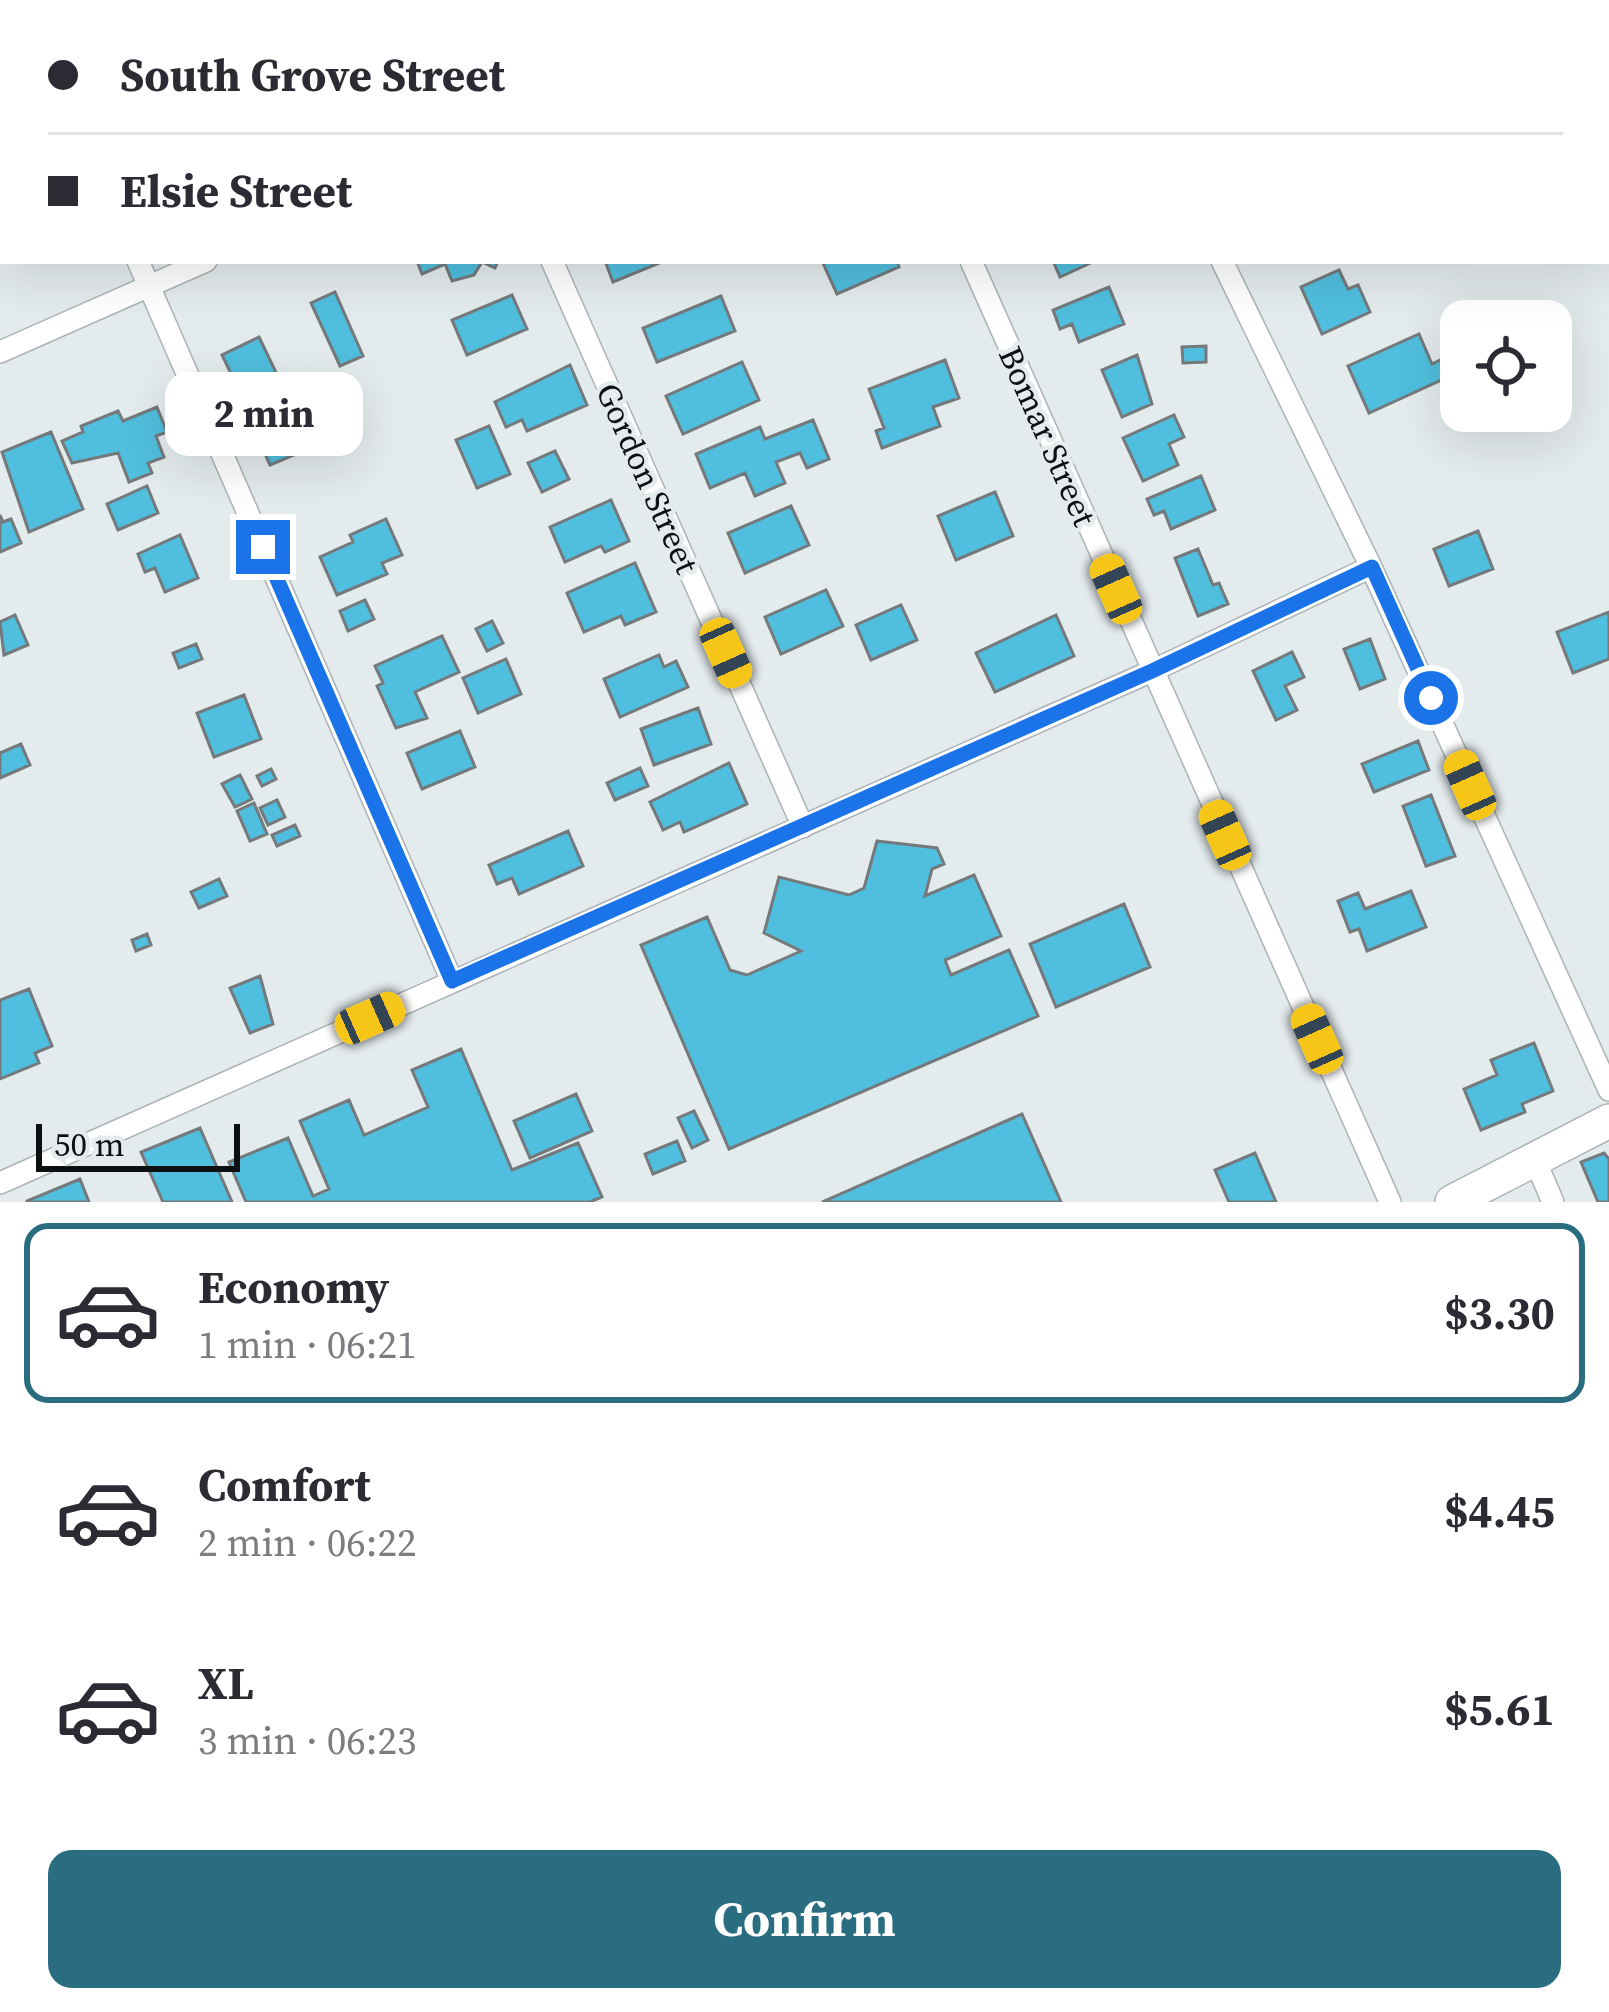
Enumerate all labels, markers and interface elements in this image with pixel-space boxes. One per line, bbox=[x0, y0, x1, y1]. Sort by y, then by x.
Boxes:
text: South Grove Street bbox=[120, 44, 505, 106]
text: Elsie Street bbox=[120, 160, 352, 222]
map controls bbox=[1440, 300, 1572, 432]
button: locate bbox=[1440, 300, 1572, 432]
street label: Bomar Street bbox=[988, 339, 1107, 533]
callout: 2 min bbox=[164, 373, 362, 457]
street label: Gordon Street bbox=[585, 376, 710, 581]
text: 2 min bbox=[213, 387, 315, 440]
route end bbox=[236, 520, 290, 574]
car bbox=[1085, 549, 1147, 629]
car bbox=[695, 613, 757, 693]
route start bbox=[1404, 671, 1458, 725]
car bbox=[1439, 745, 1501, 825]
car bbox=[1194, 795, 1256, 875]
car bbox=[330, 987, 410, 1049]
car bbox=[1286, 999, 1348, 1079]
scale bar bbox=[36, 1118, 240, 1171]
text: 50 m bbox=[54, 1122, 124, 1167]
text: Economy bbox=[198, 1256, 389, 1318]
icon: car bbox=[54, 1259, 162, 1367]
text: $3.30 bbox=[1444, 1282, 1555, 1344]
text: 1 min · 06:21 bbox=[198, 1318, 417, 1371]
text: Comfort bbox=[198, 1454, 371, 1516]
icon: car bbox=[54, 1457, 162, 1565]
text: $4.45 bbox=[1444, 1480, 1555, 1542]
text: 2 min · 06:22 bbox=[198, 1516, 417, 1569]
text: XL bbox=[198, 1652, 254, 1714]
icon: car bbox=[54, 1655, 162, 1763]
text: $5.61 bbox=[1444, 1678, 1555, 1740]
text: 3 min · 06:23 bbox=[198, 1714, 417, 1767]
button: Confirm bbox=[48, 1850, 1561, 1988]

